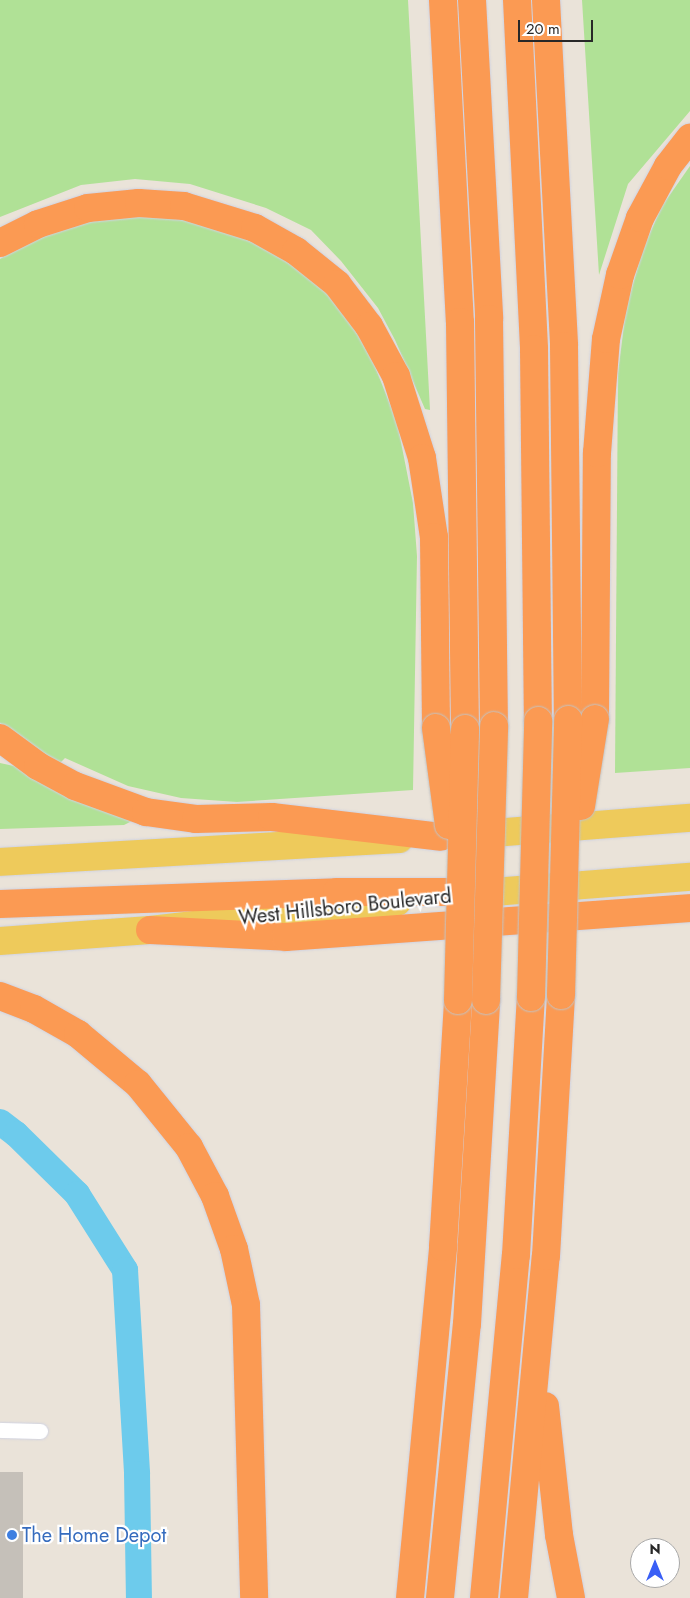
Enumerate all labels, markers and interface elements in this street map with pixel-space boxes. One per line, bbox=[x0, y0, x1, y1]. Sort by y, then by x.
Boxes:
scale bar bbox=[520, 10, 595, 42]
text: 20 m bbox=[526, 18, 560, 40]
street label: West Hillsboro Boulevard bbox=[237, 884, 453, 930]
place label: The Home Depot bbox=[22, 1523, 166, 1547]
marker: The Home Depot bbox=[6, 1529, 18, 1541]
north arrow bbox=[630, 1538, 680, 1588]
text: N bbox=[649, 1539, 661, 1559]

